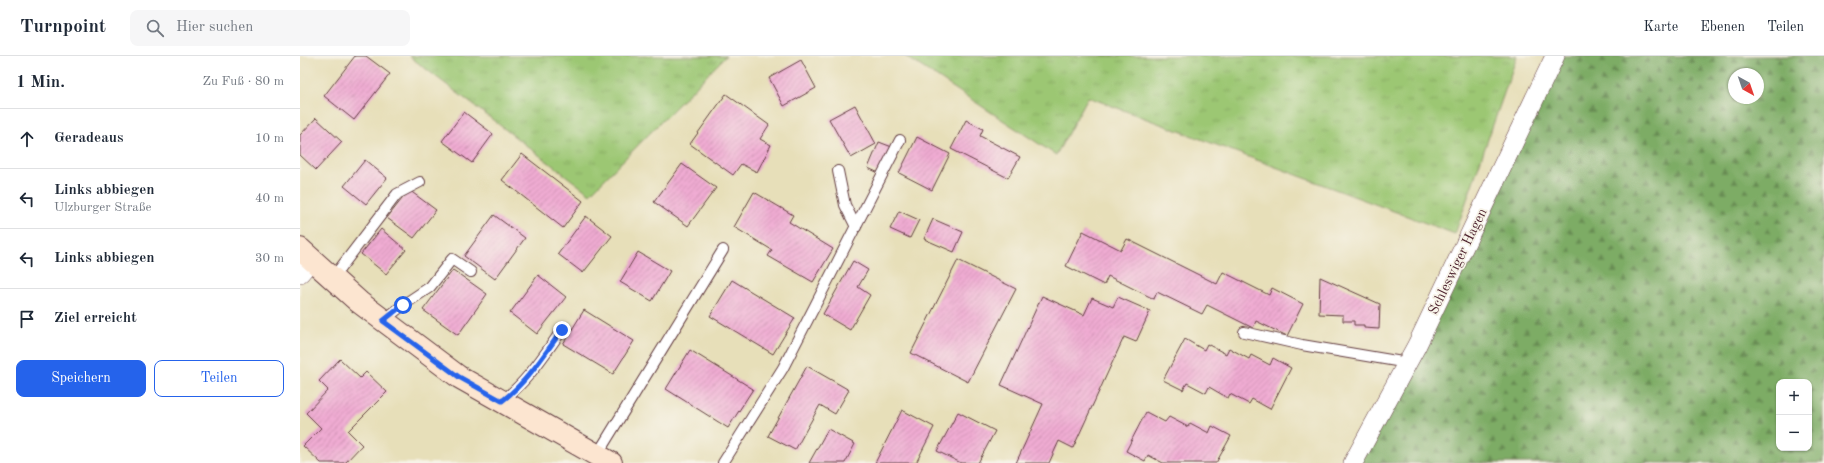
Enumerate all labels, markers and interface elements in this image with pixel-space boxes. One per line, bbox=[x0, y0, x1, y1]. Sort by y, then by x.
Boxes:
search box bbox=[130, 10, 410, 46]
icon: search bbox=[144, 17, 166, 39]
text: Turnpoint bbox=[20, 18, 106, 37]
text: Hier suchen bbox=[176, 20, 253, 35]
text: Karte bbox=[1644, 20, 1678, 34]
text: Ebenen bbox=[1700, 20, 1745, 34]
text: Teilen bbox=[1767, 20, 1804, 34]
north arrow bbox=[1728, 68, 1764, 104]
text: 1 Min. bbox=[16, 74, 65, 91]
text: Zu Fuß · 80 m bbox=[202, 75, 284, 88]
icon: ahead bbox=[16, 128, 38, 150]
text: Geradeaus bbox=[54, 131, 123, 146]
text: 10 m bbox=[255, 132, 284, 145]
text: Links abbiegen bbox=[54, 183, 155, 198]
icon: left bbox=[16, 188, 38, 210]
text: 40 m bbox=[255, 192, 284, 205]
text: Ulzburger Straße bbox=[54, 201, 151, 214]
street label: Schleswiger Hagen bbox=[1426, 206, 1490, 317]
icon: left bbox=[16, 248, 38, 270]
text: Links abbiegen bbox=[54, 251, 155, 266]
text: 30 m bbox=[255, 252, 284, 265]
route start bbox=[394, 296, 412, 314]
icon: arrive bbox=[16, 308, 38, 330]
text: Ziel erreicht bbox=[54, 311, 137, 326]
route end bbox=[553, 321, 571, 339]
button: Speichern bbox=[16, 360, 146, 397]
button: Teilen bbox=[154, 360, 284, 397]
map controls bbox=[1776, 379, 1812, 451]
button: + bbox=[1776, 379, 1812, 415]
button: − bbox=[1776, 415, 1812, 451]

